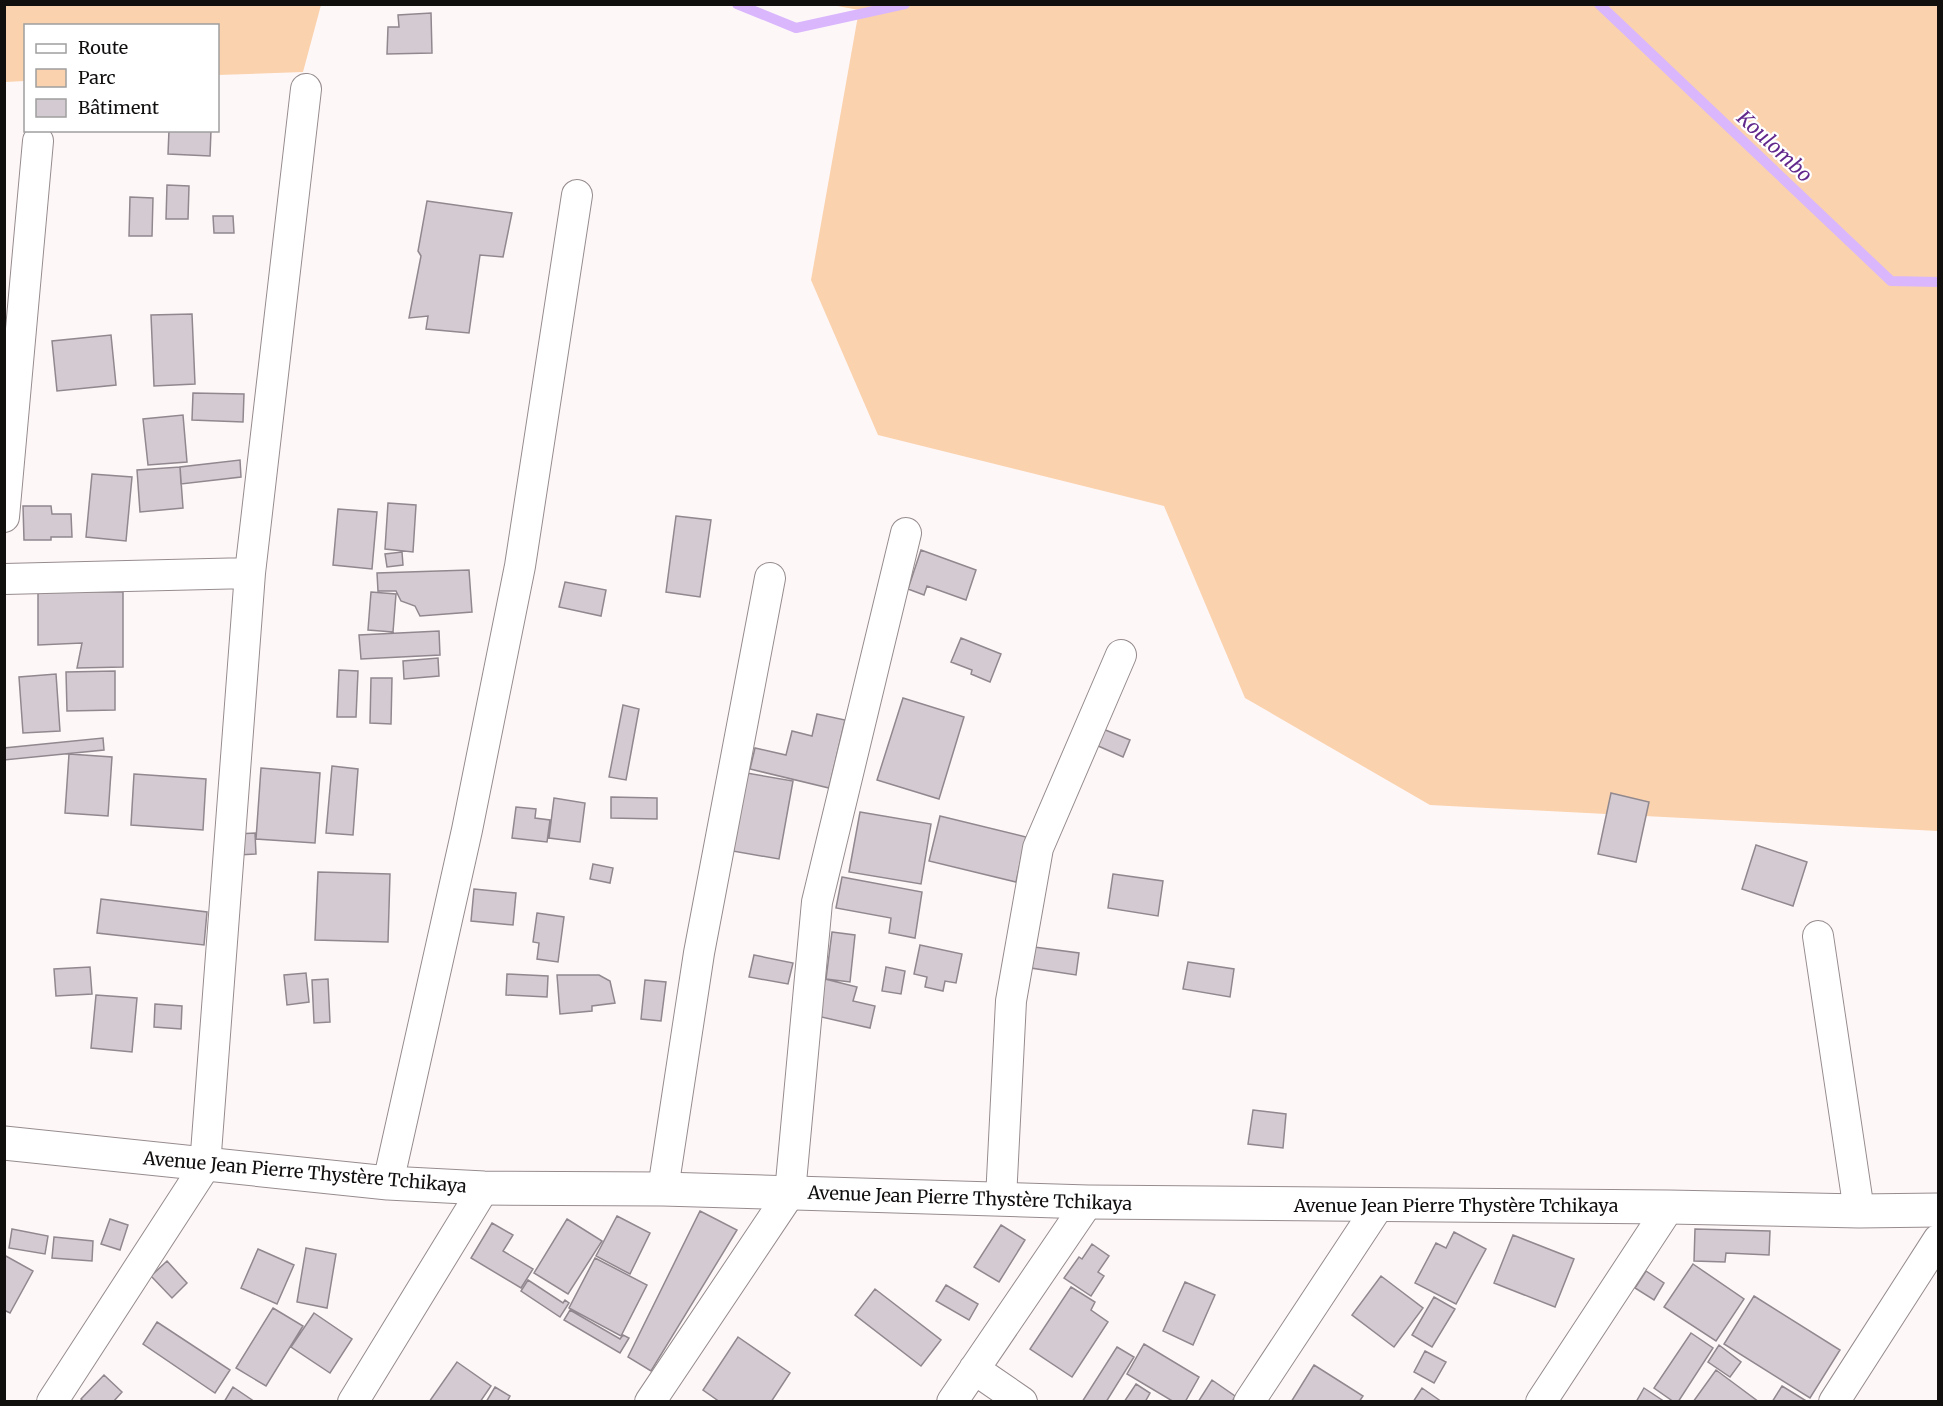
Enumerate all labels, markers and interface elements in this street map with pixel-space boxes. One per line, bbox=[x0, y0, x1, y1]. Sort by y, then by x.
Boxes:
legend bbox=[24, 24, 219, 132]
text: Route bbox=[78, 36, 128, 59]
text: Parc bbox=[78, 66, 116, 89]
text: Bâtiment bbox=[78, 96, 159, 119]
water label: Koulombo bbox=[1731, 104, 1818, 187]
street label: Avenue Jean Pierre Thystère Tchikaya bbox=[141, 1146, 468, 1198]
street label: Avenue Jean Pierre Thystère Tchikaya bbox=[806, 1181, 1133, 1215]
street label: Avenue Jean Pierre Thystère Tchikaya bbox=[1293, 1194, 1619, 1217]

